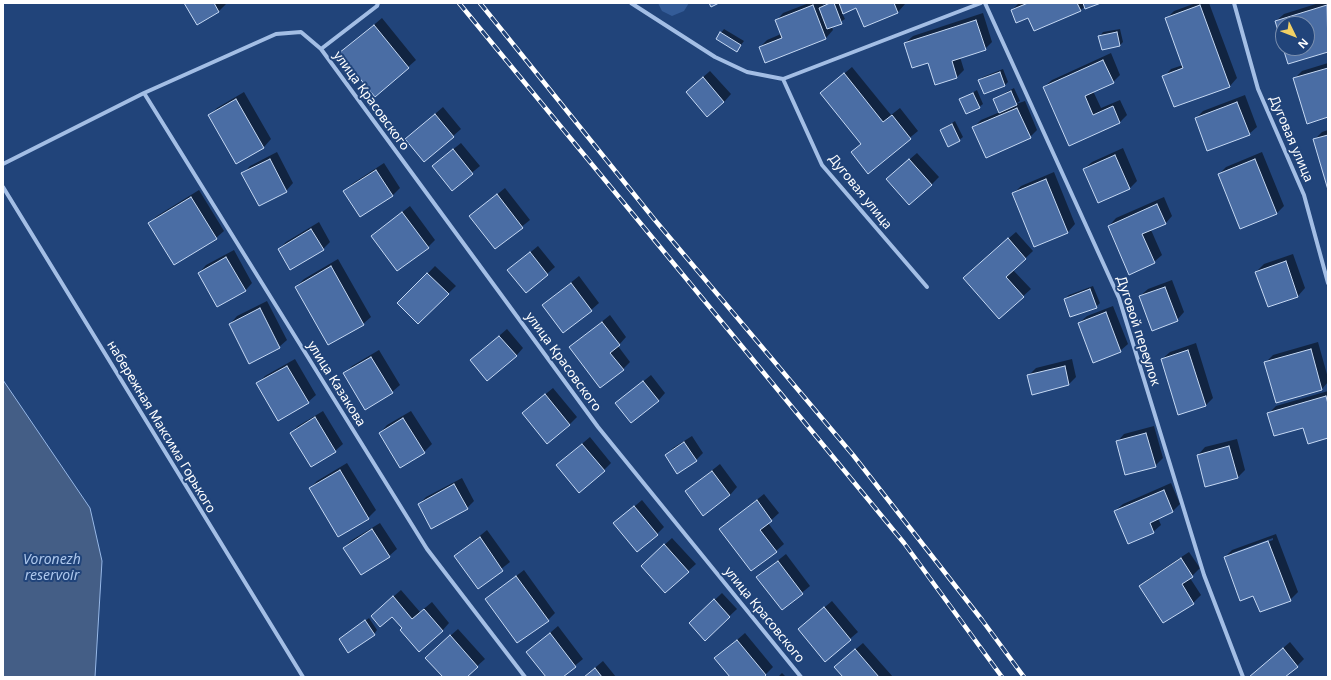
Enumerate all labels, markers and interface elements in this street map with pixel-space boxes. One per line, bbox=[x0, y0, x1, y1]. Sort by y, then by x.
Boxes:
north arrow bbox=[1275, 16, 1315, 56]
text: N bbox=[1295, 35, 1312, 52]
street label: улица Красовского bbox=[330, 48, 412, 154]
street label: Дуговая улица bbox=[1266, 94, 1316, 184]
street label: Дуговая улица bbox=[825, 151, 895, 233]
street label: Дуговой переулок bbox=[1113, 274, 1163, 388]
street label: улица Красовского bbox=[522, 309, 604, 415]
street label: набережная Максима Горького bbox=[103, 338, 219, 516]
street label: улица Казакова bbox=[303, 338, 369, 430]
water label: Voronezh reservoir bbox=[23, 552, 81, 584]
street label: улица Красовского bbox=[721, 564, 807, 666]

